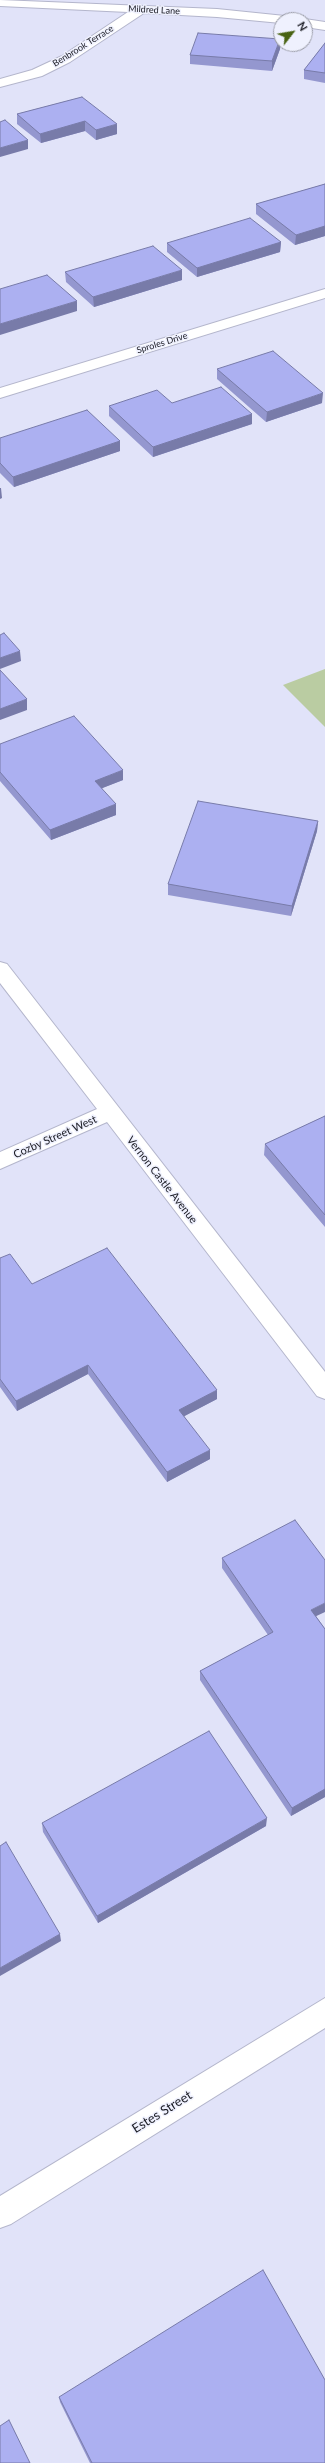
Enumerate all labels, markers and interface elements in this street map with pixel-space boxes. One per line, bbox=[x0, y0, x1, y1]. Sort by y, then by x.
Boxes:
street label: Mildred Lane bbox=[128, 3, 180, 17]
north arrow bbox=[273, 12, 313, 52]
text: N bbox=[295, 19, 311, 33]
street label: Benbrook Terrace bbox=[51, 23, 115, 69]
street label: Sproles Drive bbox=[135, 330, 189, 356]
street label: Cozby Street West bbox=[11, 1113, 99, 1161]
street label: Vernon Castle Avenue bbox=[124, 1134, 200, 1226]
street label: Estes Street bbox=[129, 2087, 195, 2137]

